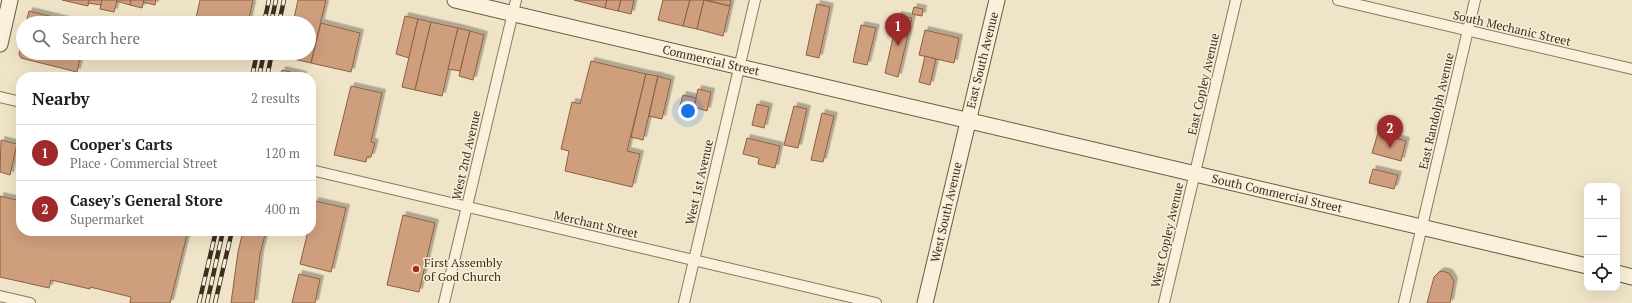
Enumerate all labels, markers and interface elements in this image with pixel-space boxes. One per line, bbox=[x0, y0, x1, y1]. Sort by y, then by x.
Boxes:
street label: South Mechanic Street bbox=[1451, 7, 1573, 49]
street label: East South Avenue bbox=[963, 10, 1001, 110]
pin: 1 bbox=[885, 13, 911, 46]
search box bbox=[16, 16, 316, 60]
icon: search bbox=[30, 27, 52, 49]
text: Search here bbox=[62, 28, 140, 48]
street label: East Copley Avenue bbox=[1184, 32, 1222, 136]
street label: Commercial Street bbox=[661, 42, 762, 79]
street label: East Randolph Avenue bbox=[1415, 51, 1457, 171]
text: Nearby bbox=[32, 87, 90, 110]
text: 2 results bbox=[251, 89, 300, 107]
your location bbox=[678, 101, 698, 121]
street label: West 2nd Avenue bbox=[448, 109, 484, 201]
pin: 2 bbox=[1377, 115, 1403, 148]
text: Cooper's Carts bbox=[70, 134, 173, 154]
street label: West 1st Avenue bbox=[682, 138, 716, 226]
text: 1 bbox=[41, 144, 49, 162]
text: 120 m bbox=[265, 144, 300, 162]
text: Place · Commercial Street bbox=[70, 154, 218, 172]
street label: West South Avenue bbox=[927, 160, 965, 264]
street label: South Commercial Street bbox=[1210, 171, 1344, 215]
street label: West Copley Avenue bbox=[1148, 181, 1186, 289]
map controls bbox=[1584, 183, 1620, 291]
button: + bbox=[1584, 183, 1620, 219]
text: Casey's General Store bbox=[70, 190, 223, 210]
text: 2 bbox=[41, 200, 49, 218]
text: 400 m bbox=[265, 200, 300, 218]
street label: Merchant Street bbox=[552, 207, 640, 241]
text: Supermarket bbox=[70, 210, 144, 228]
button: − bbox=[1584, 219, 1620, 255]
place label: First Assembly of God Church bbox=[424, 255, 503, 284]
button: locate bbox=[1584, 255, 1620, 291]
marker: First Assembly of God Church bbox=[411, 264, 421, 274]

